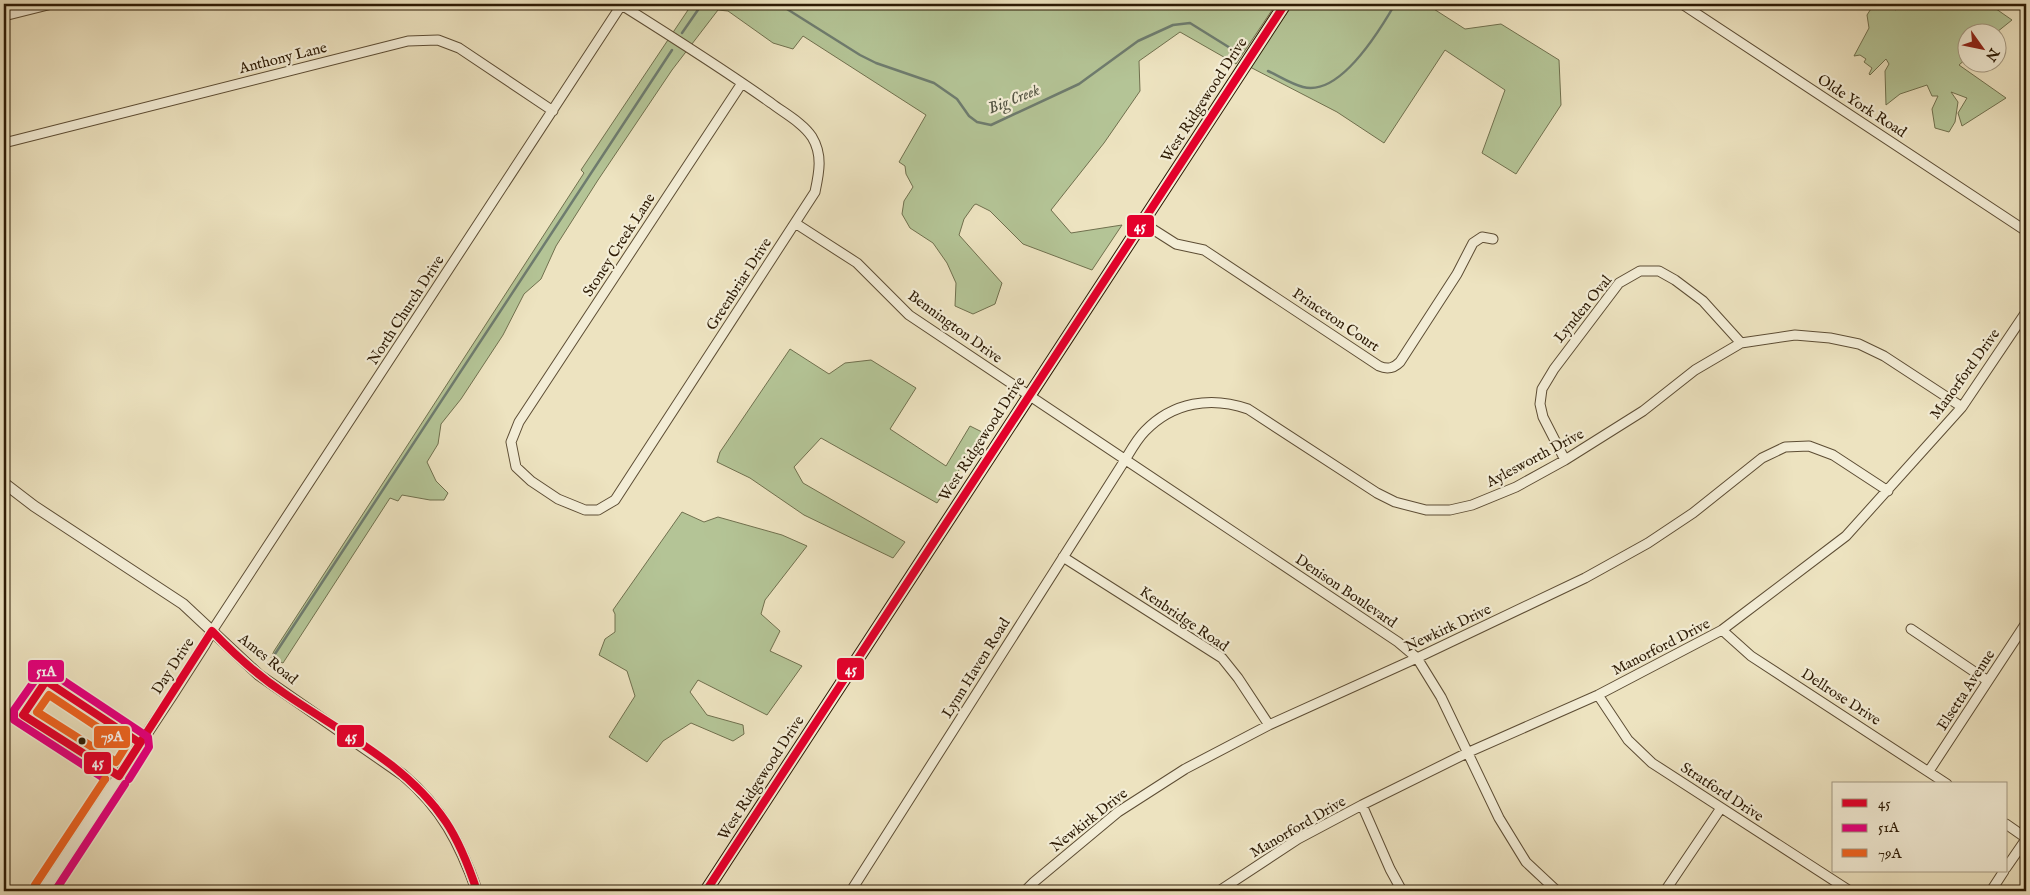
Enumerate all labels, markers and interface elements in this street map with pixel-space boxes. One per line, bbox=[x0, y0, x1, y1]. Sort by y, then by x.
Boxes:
north arrow bbox=[1958, 22, 2008, 72]
street label: West Ridgewood Drive bbox=[1157, 34, 1251, 166]
street label: Anthony Lane bbox=[236, 38, 329, 78]
text: N bbox=[1981, 44, 2003, 65]
street label: Olde York Road bbox=[1814, 70, 1911, 142]
water label: Big Creek bbox=[985, 80, 1043, 119]
street label: Stoney Creek Lane bbox=[578, 190, 660, 300]
line badge: 45 bbox=[1126, 214, 1155, 238]
text: 45 bbox=[1134, 218, 1146, 236]
street label: Greenbriar Drive bbox=[702, 234, 776, 334]
street label: North Church Drive bbox=[363, 251, 449, 368]
street label: Lynden Oval bbox=[1550, 271, 1617, 347]
street label: Princeton Court bbox=[1289, 284, 1383, 356]
street label: Bennington Drive bbox=[904, 286, 1006, 368]
street label: Manorford Drive bbox=[1926, 325, 2004, 423]
street label: West Ridgewood Drive bbox=[935, 373, 1029, 505]
street label: Aylesworth Drive bbox=[1482, 424, 1587, 492]
street label: Denison Boulevard bbox=[1291, 550, 1401, 633]
street label: Kenbridge Road bbox=[1136, 582, 1233, 656]
street label: Newkirk Drive bbox=[1402, 600, 1494, 656]
street label: Lynn Haven Road bbox=[938, 613, 1015, 722]
street label: Manorford Drive bbox=[1609, 614, 1713, 680]
street label: Ames Road bbox=[234, 629, 302, 689]
street label: Day Drive bbox=[148, 634, 198, 698]
street label: Elsetta Avenue bbox=[1933, 646, 1999, 734]
line badge: 45 bbox=[836, 657, 865, 681]
line badge: 51A bbox=[27, 659, 65, 683]
text: 45 bbox=[845, 661, 857, 679]
text: 51A bbox=[36, 663, 57, 681]
street label: Dellrose Drive bbox=[1798, 664, 1884, 730]
street label: West Ridgewood Drive bbox=[714, 712, 808, 844]
line badge: 45 bbox=[336, 724, 365, 748]
line badge: 79A bbox=[93, 725, 131, 749]
text: 79A bbox=[101, 728, 125, 746]
text: 45 bbox=[345, 728, 357, 746]
unlabelled marker bbox=[77, 736, 87, 746]
line badge: 45 bbox=[83, 751, 112, 775]
text: 45 bbox=[92, 754, 104, 772]
street label: Stratford Drive bbox=[1677, 758, 1767, 826]
legend bbox=[1832, 782, 2008, 872]
street label: Newkirk Drive bbox=[1047, 784, 1132, 856]
street label: Manorford Drive bbox=[1247, 792, 1349, 862]
text: 45 bbox=[1878, 794, 1891, 813]
text: 51A bbox=[1878, 818, 1900, 837]
text: 79A bbox=[1878, 844, 1903, 863]

